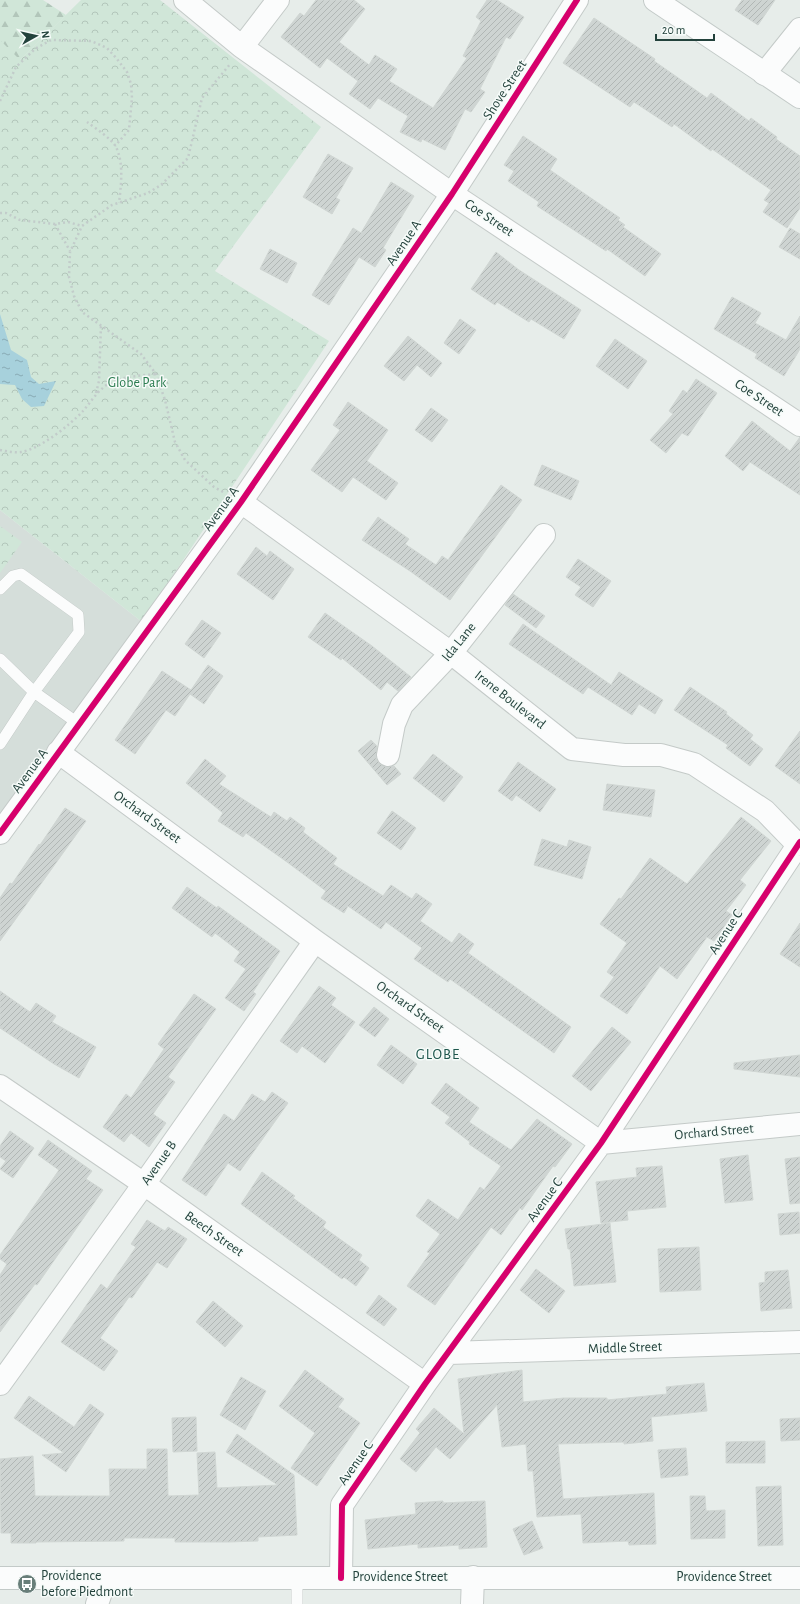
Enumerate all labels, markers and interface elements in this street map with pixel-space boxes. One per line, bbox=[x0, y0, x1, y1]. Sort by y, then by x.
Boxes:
north arrow bbox=[16, 16, 56, 56]
scale bar bbox=[656, 16, 714, 42]
text: 20 m bbox=[662, 24, 685, 36]
text: N bbox=[39, 30, 51, 39]
street label: Shove Street bbox=[481, 57, 530, 122]
street label: Coe Street bbox=[462, 197, 516, 240]
street label: Avenue A bbox=[384, 218, 424, 268]
park label: Globe Park bbox=[108, 376, 167, 390]
street label: Coe Street bbox=[732, 377, 786, 420]
street label: Avenue A bbox=[200, 484, 242, 534]
street label: Ida Lane bbox=[439, 620, 479, 664]
street label: Irene Boulevard bbox=[472, 668, 548, 732]
street label: Avenue A bbox=[9, 746, 51, 796]
street label: Orchard Street bbox=[111, 788, 184, 846]
street label: Avenue C bbox=[706, 907, 746, 957]
street label: Orchard Street bbox=[373, 978, 447, 1036]
district label: GLOBE bbox=[416, 1047, 460, 1062]
street label: Orchard Street bbox=[674, 1122, 755, 1142]
street label: Avenue B bbox=[139, 1138, 179, 1188]
street label: Avenue C bbox=[525, 1175, 565, 1225]
street label: Beech Street bbox=[182, 1209, 246, 1260]
street label: Middle Street bbox=[588, 1340, 663, 1356]
street label: Avenue C bbox=[336, 1438, 376, 1488]
place label: Providence before Piedmont bbox=[41, 1569, 133, 1599]
street label: Providence Street bbox=[352, 1570, 448, 1584]
street label: Providence Street bbox=[676, 1570, 772, 1584]
bus stop icon: Providence before Piedmont bbox=[16, 1573, 38, 1595]

